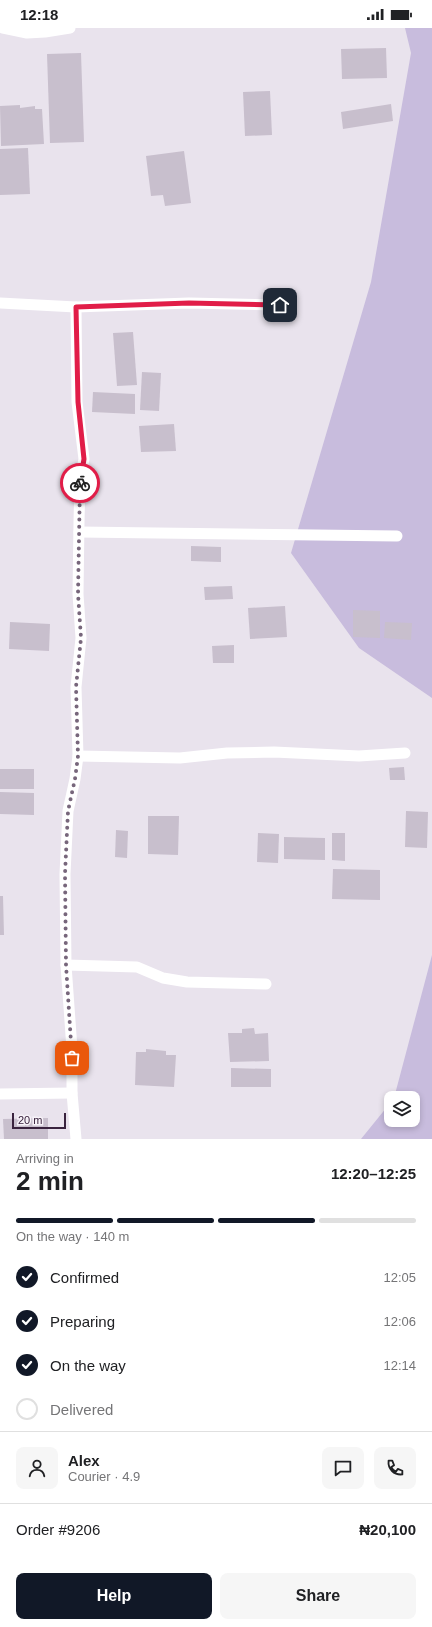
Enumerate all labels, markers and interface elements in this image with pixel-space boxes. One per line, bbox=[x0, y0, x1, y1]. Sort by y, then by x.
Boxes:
text: 12:18 bbox=[20, 6, 58, 23]
pin bbox=[263, 288, 297, 322]
icon: home bbox=[269, 294, 291, 316]
courier bbox=[60, 463, 100, 503]
icon: bike bbox=[69, 472, 91, 494]
pin bbox=[55, 1041, 89, 1075]
icon: bag bbox=[61, 1047, 83, 1069]
map controls bbox=[384, 1091, 420, 1127]
button: layers bbox=[384, 1091, 420, 1127]
scale bar bbox=[12, 1111, 66, 1130]
text: 20 m bbox=[18, 1114, 42, 1126]
text: Arriving in bbox=[16, 1151, 74, 1166]
text: 12:20–12:25 bbox=[331, 1165, 416, 1182]
text: 2 min bbox=[16, 1166, 84, 1196]
text: On the way · 140 m bbox=[16, 1229, 129, 1244]
icon: check bbox=[16, 1266, 38, 1288]
text: Confirmed bbox=[50, 1269, 119, 1286]
text: 12:05 bbox=[383, 1270, 416, 1285]
icon: check bbox=[16, 1310, 38, 1332]
text: Preparing bbox=[50, 1313, 115, 1330]
text: 12:06 bbox=[383, 1314, 416, 1329]
icon: check bbox=[16, 1354, 38, 1376]
text: On the way bbox=[50, 1357, 126, 1374]
text: 12:14 bbox=[383, 1358, 416, 1373]
text: Delivered bbox=[50, 1401, 113, 1418]
button: person bbox=[16, 1447, 58, 1489]
button: chat bbox=[322, 1447, 364, 1489]
button: phone bbox=[374, 1447, 416, 1489]
text: Alex bbox=[68, 1452, 100, 1469]
text: Courier · 4.9 bbox=[68, 1469, 140, 1484]
text: Order #9206 bbox=[16, 1521, 100, 1538]
text: ₦20,100 bbox=[359, 1521, 416, 1538]
button: Help bbox=[16, 1573, 212, 1619]
button: Share bbox=[220, 1573, 416, 1619]

